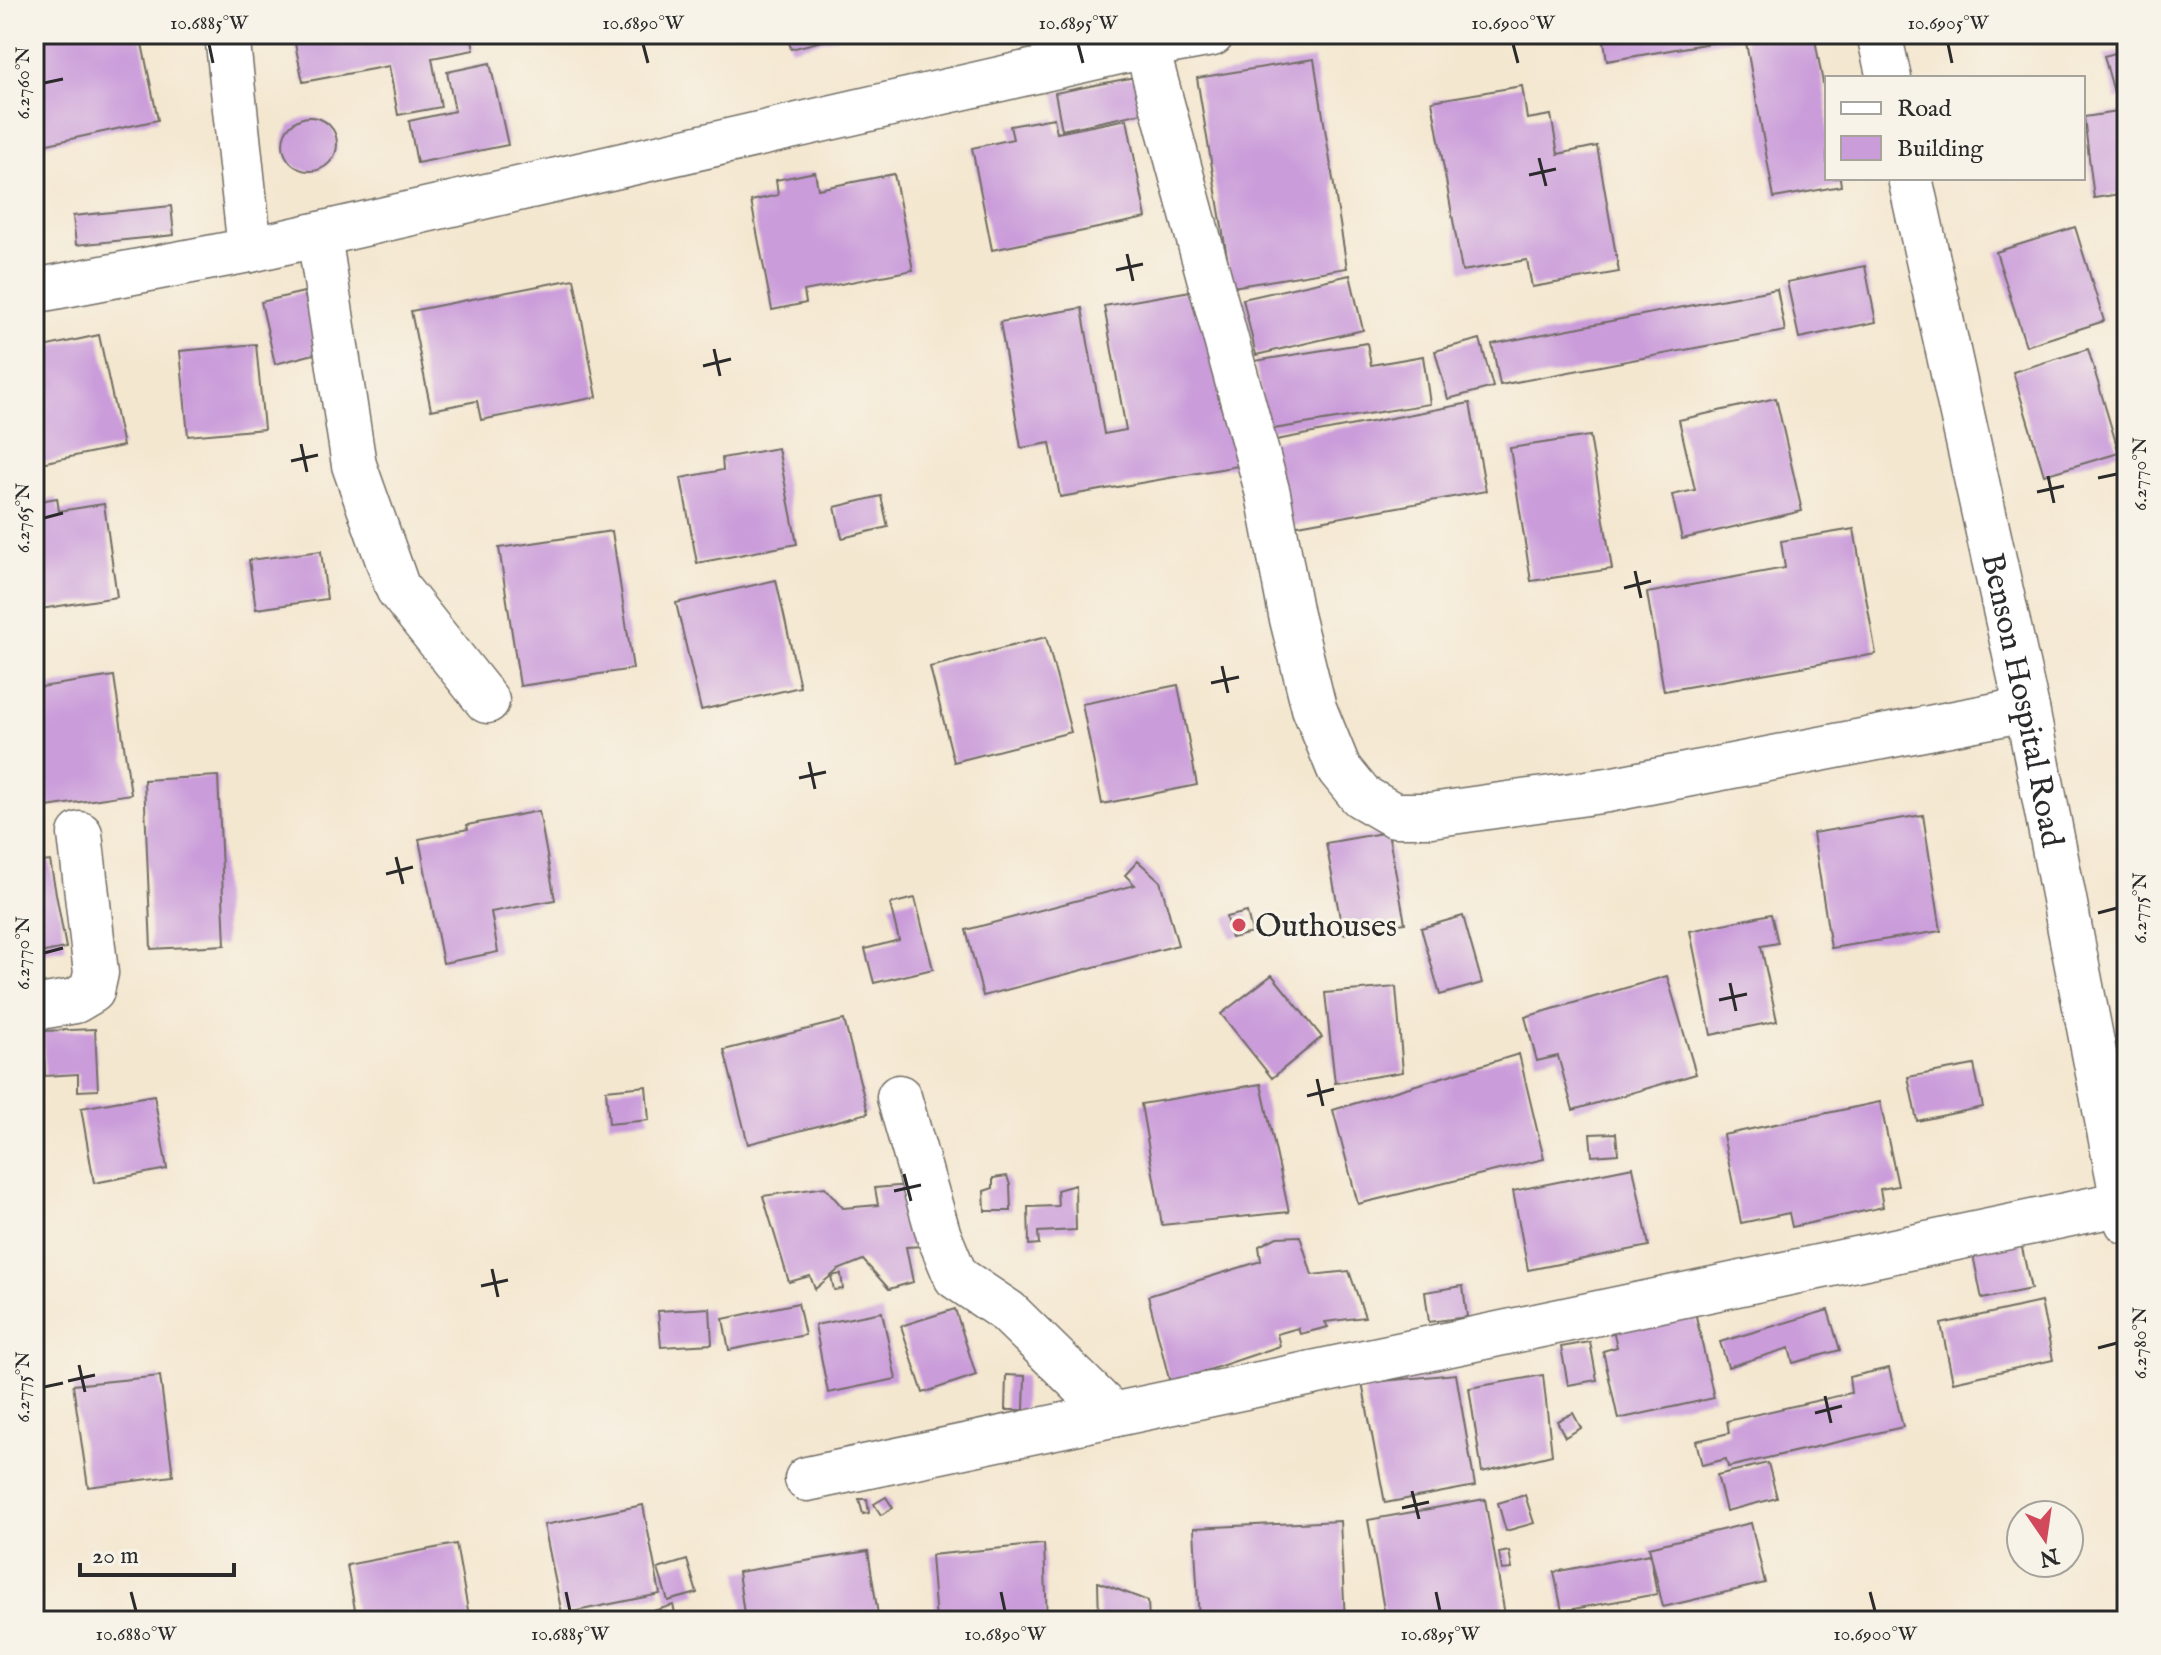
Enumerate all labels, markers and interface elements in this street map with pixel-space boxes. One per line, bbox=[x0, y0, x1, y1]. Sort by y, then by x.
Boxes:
text: 10.6885°W bbox=[170, 11, 249, 36]
text: 10.6890°W bbox=[602, 11, 685, 36]
text: 10.6895°W bbox=[1038, 11, 1118, 36]
text: 10.6900°W bbox=[1471, 11, 1556, 36]
text: 10.6905°W bbox=[1907, 11, 1989, 36]
text: 6.2760°N bbox=[11, 46, 36, 120]
legend bbox=[1825, 76, 2085, 180]
text: Road bbox=[1897, 94, 1951, 125]
text: Building bbox=[1897, 134, 1984, 165]
text: 6.2770°N bbox=[2128, 437, 2153, 511]
text: 6.2765°N bbox=[11, 483, 36, 553]
street label: Benson Hospital Road bbox=[1970, 549, 2072, 852]
text: 6.2775°N bbox=[2128, 872, 2153, 944]
place label: Outhouses bbox=[1255, 907, 1397, 948]
text: 6.2770°N bbox=[11, 916, 36, 990]
marker: Outhouses bbox=[1230, 916, 1248, 934]
text: 6.2780°N bbox=[2128, 1307, 2153, 1379]
text: 6.2775°N bbox=[11, 1351, 36, 1423]
north arrow bbox=[2005, 1499, 2085, 1579]
scale bar bbox=[80, 1527, 234, 1577]
text: 20 m bbox=[92, 1541, 139, 1572]
text: N bbox=[2037, 1541, 2062, 1572]
text: 10.6880°W bbox=[96, 1622, 177, 1647]
text: 10.6885°W bbox=[531, 1622, 610, 1647]
text: 10.6890°W bbox=[964, 1622, 1047, 1647]
text: 10.6895°W bbox=[1400, 1622, 1480, 1647]
text: 10.6900°W bbox=[1833, 1622, 1918, 1647]

